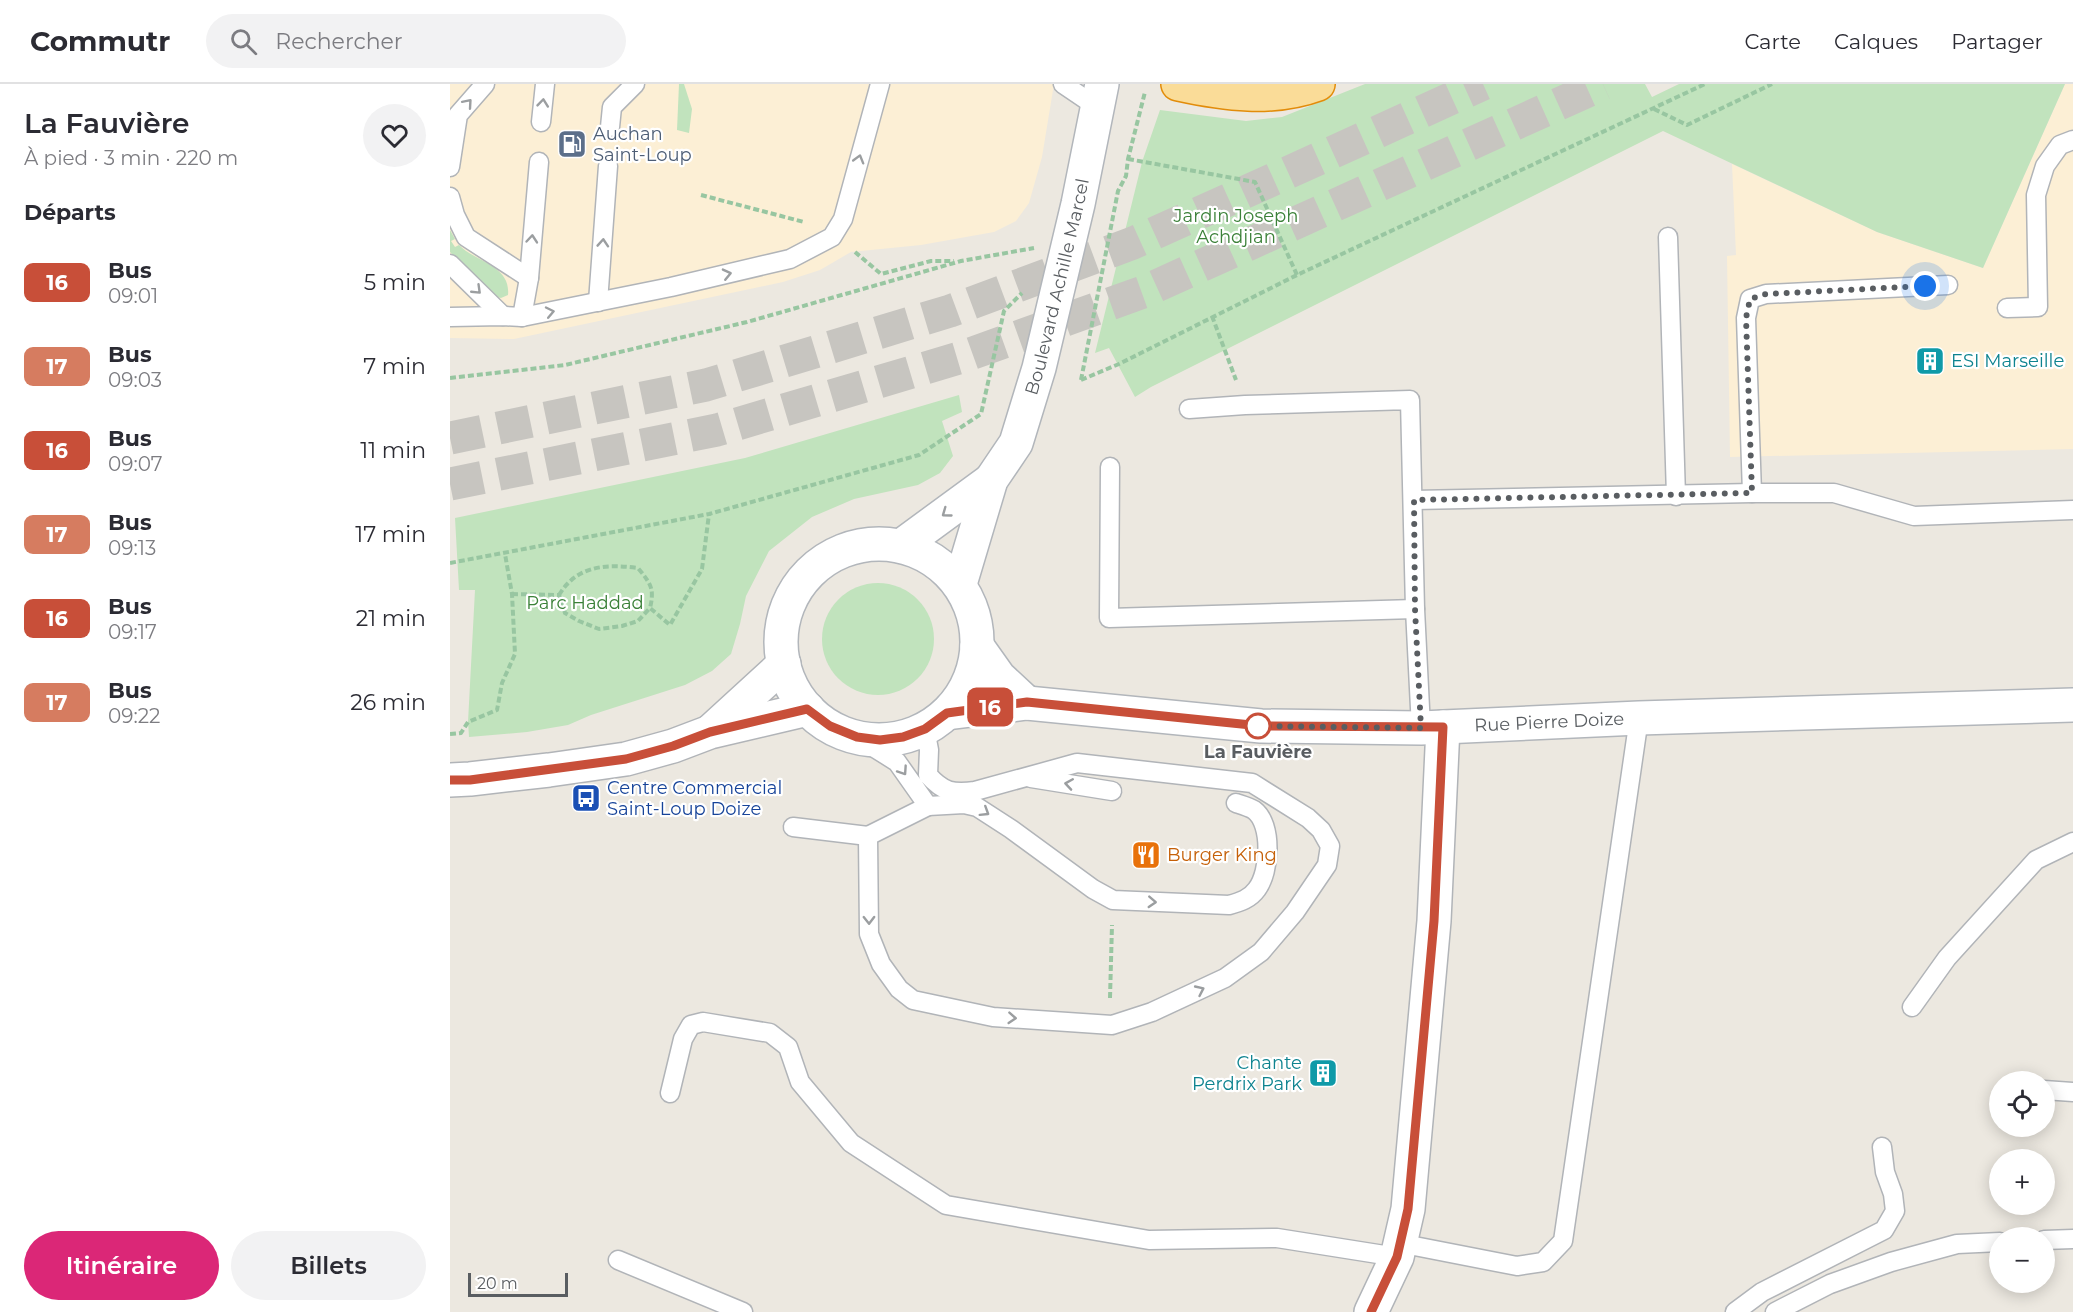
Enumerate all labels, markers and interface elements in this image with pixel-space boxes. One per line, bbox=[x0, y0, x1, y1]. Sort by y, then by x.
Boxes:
search box bbox=[206, 14, 626, 68]
text: Commutr bbox=[30, 24, 170, 58]
icon: search bbox=[227, 25, 260, 58]
text: Rechercher bbox=[275, 28, 403, 55]
text: Carte bbox=[1744, 29, 1801, 54]
text: Calques bbox=[1834, 29, 1918, 54]
text: Partager bbox=[1951, 29, 2043, 54]
one-way arrow bbox=[536, 99, 549, 108]
one-way arrow bbox=[461, 100, 472, 110]
button: heart bbox=[363, 104, 426, 167]
text: La Fauvière bbox=[24, 106, 190, 140]
place label: Auchan Saint-Loup bbox=[593, 123, 692, 166]
fuel station icon: Auchan Saint-Loup bbox=[556, 128, 588, 160]
text: À pied · 3 min · 220 m bbox=[24, 146, 238, 170]
one-way arrow bbox=[852, 154, 864, 165]
street label: Boulevard Achille Marcel bbox=[1020, 176, 1094, 398]
text: Départs bbox=[24, 199, 116, 226]
park label: Jardin Joseph Achdjian bbox=[1173, 205, 1298, 248]
one-way arrow bbox=[526, 234, 539, 243]
one-way arrow bbox=[596, 239, 609, 248]
text: Bus bbox=[108, 257, 152, 284]
one-way arrow bbox=[722, 268, 732, 281]
text: 5 min bbox=[364, 269, 426, 296]
text: 16 bbox=[46, 270, 68, 295]
your location bbox=[1910, 271, 1940, 301]
one-way arrow bbox=[469, 282, 480, 293]
text: 09:01 bbox=[108, 284, 158, 308]
one-way arrow bbox=[545, 306, 555, 319]
text: Bus bbox=[108, 341, 152, 368]
building icon: ESI Marseille bbox=[1914, 345, 1946, 377]
place label: ESI Marseille bbox=[1951, 350, 2064, 372]
text: 7 min bbox=[363, 353, 426, 380]
text: 17 bbox=[46, 354, 68, 379]
text: 09:03 bbox=[108, 368, 162, 392]
text: Bus bbox=[108, 425, 152, 452]
text: 11 min bbox=[360, 437, 426, 464]
text: 16 bbox=[46, 438, 68, 463]
text: 09:07 bbox=[108, 452, 163, 476]
one-way arrow bbox=[941, 506, 952, 517]
text: Bus bbox=[108, 509, 152, 536]
text: 17 min bbox=[355, 521, 426, 548]
text: 17 bbox=[46, 522, 68, 547]
text: 09:13 bbox=[108, 536, 156, 560]
park label: Parc Haddad bbox=[526, 592, 644, 614]
text: Bus bbox=[108, 593, 152, 620]
text: 21 min bbox=[356, 605, 426, 632]
text: 16 bbox=[46, 606, 68, 631]
text: 09:17 bbox=[108, 620, 157, 644]
text: Bus bbox=[108, 677, 152, 704]
line badge: 16 bbox=[963, 688, 1017, 726]
text: 26 min bbox=[350, 689, 426, 716]
text: 17 bbox=[46, 690, 68, 715]
text: 16 bbox=[979, 695, 1001, 720]
text: 09:22 bbox=[108, 704, 160, 728]
street label: Rue Pierre Doize bbox=[1474, 708, 1625, 737]
marker: La Fauvière bbox=[1245, 713, 1271, 739]
place label: La Fauvière bbox=[1204, 741, 1312, 763]
one-way arrow bbox=[896, 765, 907, 776]
place label: Centre Commercial Saint-Loup Doize bbox=[607, 777, 782, 820]
one-way arrow bbox=[1064, 779, 1073, 791]
bus stop icon: Centre Commercial Saint-Loup Doize bbox=[570, 782, 602, 814]
one-way arrow bbox=[978, 805, 989, 816]
restaurant icon: Burger King bbox=[1130, 839, 1162, 871]
place label: Burger King bbox=[1167, 844, 1277, 866]
one-way arrow bbox=[1148, 895, 1157, 908]
one-way arrow bbox=[863, 916, 875, 925]
one-way arrow bbox=[1193, 985, 1204, 997]
one-way arrow bbox=[1007, 1011, 1016, 1024]
place label: Chante Perdrix Park bbox=[1192, 1052, 1302, 1095]
building icon: Chante Perdrix Park bbox=[1307, 1057, 1339, 1089]
map controls bbox=[1989, 1071, 2055, 1293]
button: locate bbox=[1989, 1071, 2055, 1137]
button: + bbox=[1989, 1149, 2055, 1215]
button: − bbox=[1989, 1227, 2055, 1293]
button: Itinéraire bbox=[24, 1231, 219, 1300]
button: Billets bbox=[231, 1231, 426, 1300]
scale bar bbox=[468, 1270, 568, 1298]
text: 20 m bbox=[477, 1274, 518, 1293]

